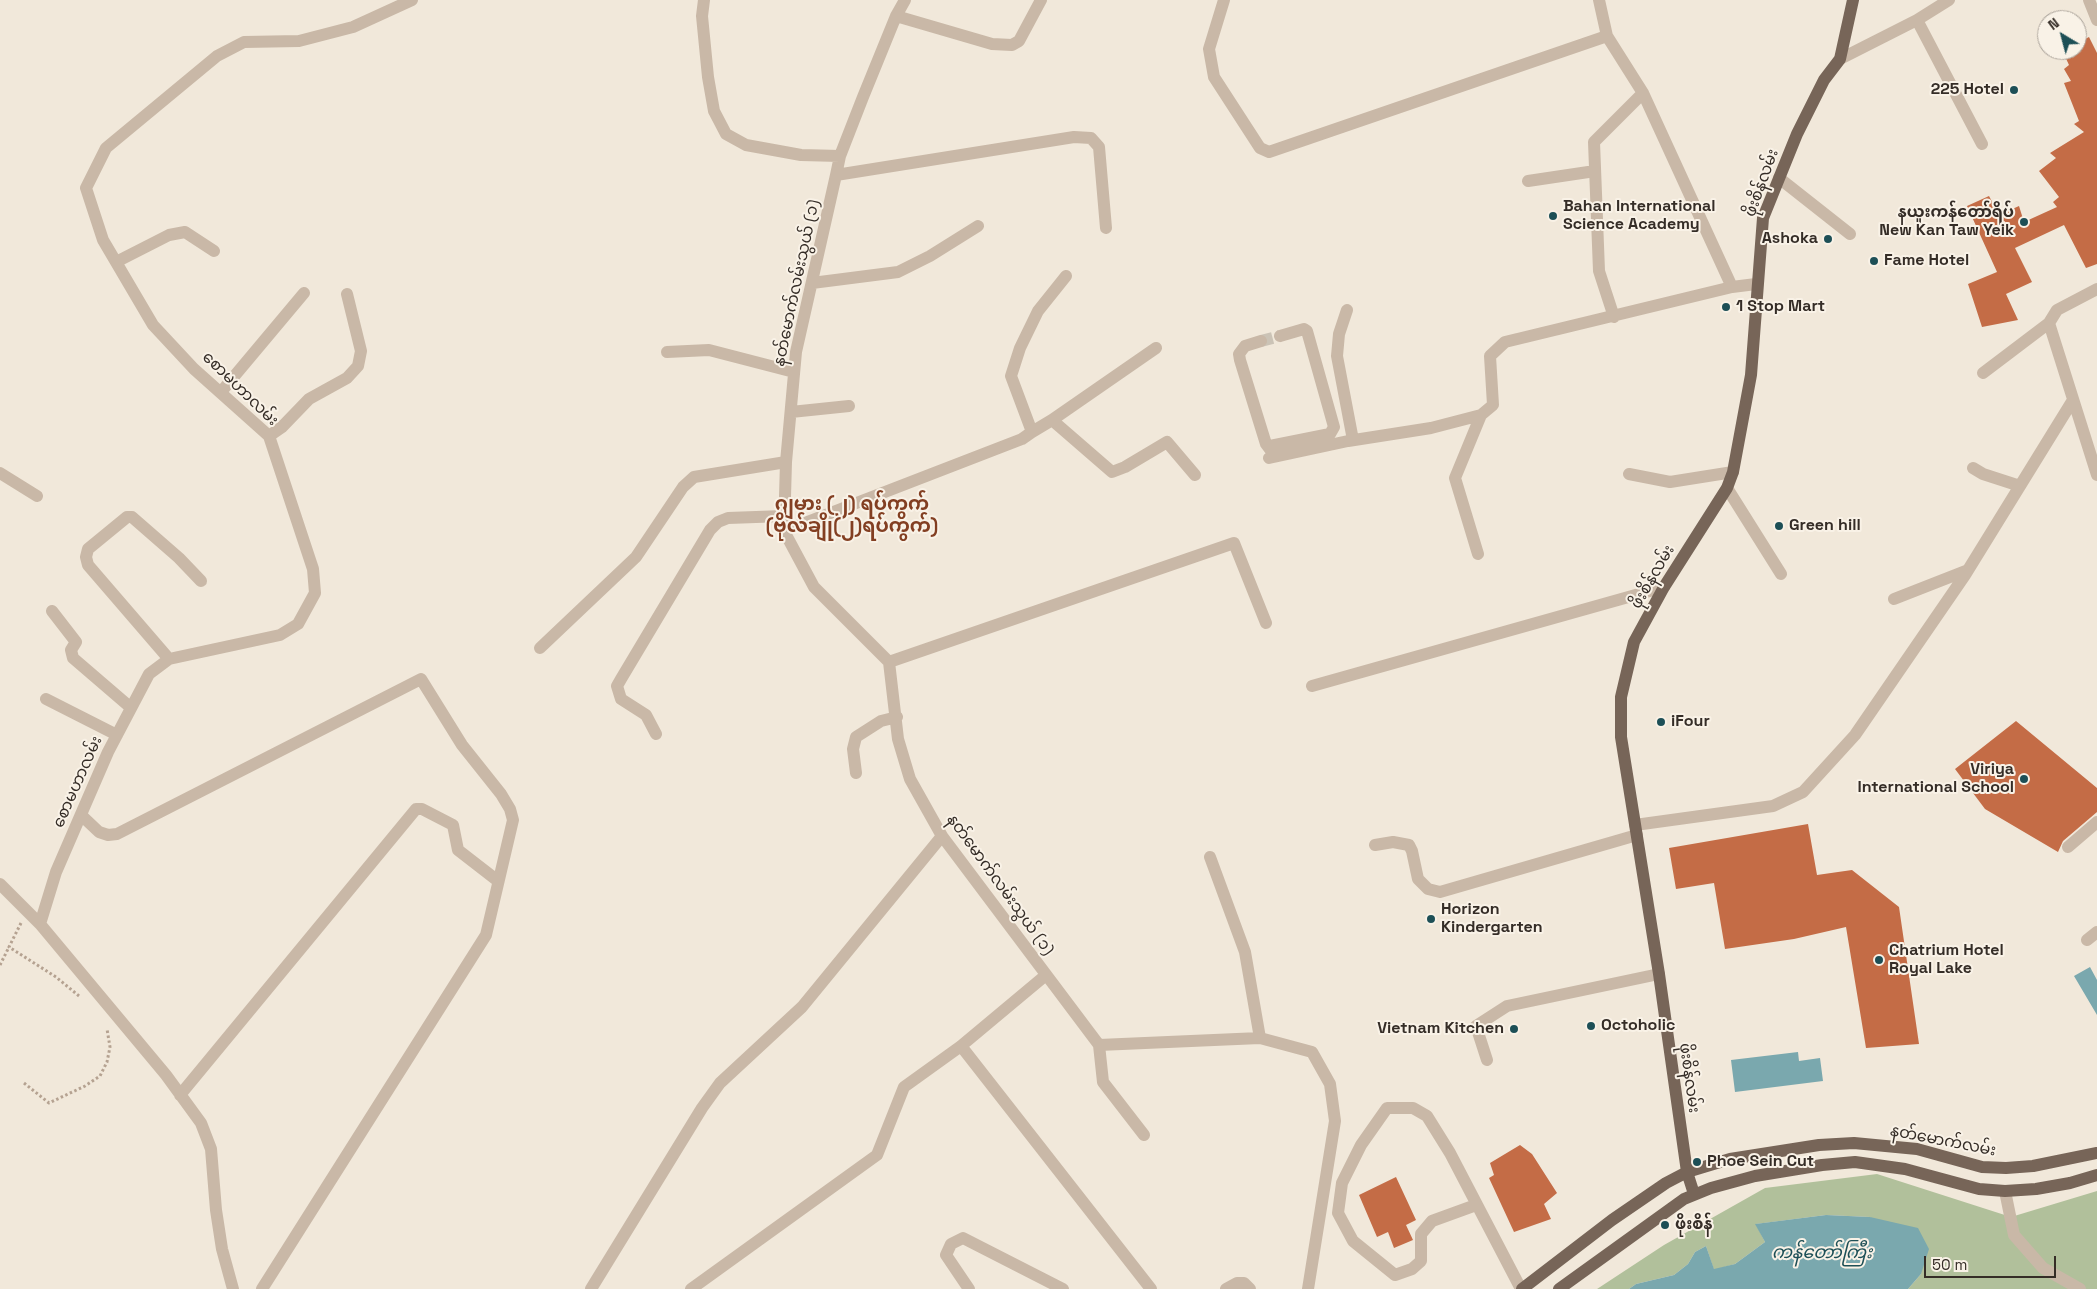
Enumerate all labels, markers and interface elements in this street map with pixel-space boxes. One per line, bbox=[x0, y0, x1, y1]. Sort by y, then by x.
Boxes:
north arrow bbox=[2037, 10, 2087, 60]
text: N bbox=[2044, 14, 2063, 34]
place label: 225 Hotel bbox=[1931, 80, 2004, 100]
marker: 225 Hotel bbox=[2008, 84, 2020, 96]
street label: ဖိုးစိန်လမ်း bbox=[1741, 147, 1783, 219]
place label: Bahan International Science Academy bbox=[1563, 197, 1716, 235]
street label: နတ်မောက်လမ်းသွယ် (၁) bbox=[770, 198, 824, 368]
place label: နယူးကန်တော်ရိပ် New Kan Taw Yeik bbox=[1879, 203, 2014, 241]
marker: Bahan International Science Academy bbox=[1547, 210, 1559, 222]
marker: နယူးကန်တော်ရိပ် New Kan Taw Yeik bbox=[2018, 216, 2030, 228]
place label: Ashoka bbox=[1762, 229, 1818, 249]
marker: Ashoka bbox=[1822, 233, 1834, 245]
place label: Fame Hotel bbox=[1884, 251, 1969, 271]
marker: Fame Hotel bbox=[1868, 255, 1880, 267]
place label: 1 Stop Mart bbox=[1736, 297, 1825, 317]
marker: 1 Stop Mart bbox=[1720, 301, 1732, 313]
street label: စောမဟာလမ်း bbox=[198, 348, 282, 430]
district label: ဂျမား (၂) ရပ်ကွက် (ဗိုလ်ချို(၂)ရပ်ကွက်) bbox=[766, 494, 938, 538]
place label: Green hill bbox=[1789, 516, 1861, 536]
marker: Green hill bbox=[1773, 520, 1785, 532]
street label: ဖိုးစိန်လမ်း bbox=[1627, 542, 1679, 612]
place label: iFour bbox=[1671, 712, 1710, 732]
marker: iFour bbox=[1655, 716, 1667, 728]
street label: စောမဟာလမ်း bbox=[49, 733, 107, 831]
place label: Viriya International School bbox=[1858, 760, 2014, 798]
marker: Viriya International School bbox=[2018, 773, 2030, 785]
street label: နတ်မောက်လမ်းသွယ် (၁) bbox=[942, 811, 1058, 959]
place label: Horizon Kindergarten bbox=[1441, 900, 1543, 938]
marker: Horizon Kindergarten bbox=[1425, 913, 1437, 925]
place label: Chatrium Hotel Royal Lake bbox=[1889, 941, 2004, 979]
marker: Chatrium Hotel Royal Lake bbox=[1873, 954, 1885, 966]
place label: Octoholic bbox=[1601, 1016, 1675, 1036]
place label: Vietnam Kitchen bbox=[1377, 1019, 1504, 1039]
marker: Octoholic bbox=[1585, 1020, 1597, 1032]
marker: Vietnam Kitchen bbox=[1508, 1023, 1520, 1035]
street label: ဖိုးစိန်လမ်း bbox=[1675, 1042, 1703, 1114]
street label: နတ်မောက်လမ်း bbox=[1888, 1121, 1998, 1161]
place label: Phoe Sein Cut bbox=[1707, 1152, 1814, 1172]
marker: Phoe Sein Cut bbox=[1691, 1156, 1703, 1168]
place label: ဖိုးစိန် bbox=[1675, 1215, 1712, 1235]
marker: ဖိုးစိန် bbox=[1659, 1219, 1671, 1231]
water label: ကန်တော်ကြီး bbox=[1772, 1242, 1872, 1264]
scale bar bbox=[1927, 1246, 2060, 1278]
text: 50 m bbox=[1932, 1255, 1967, 1274]

